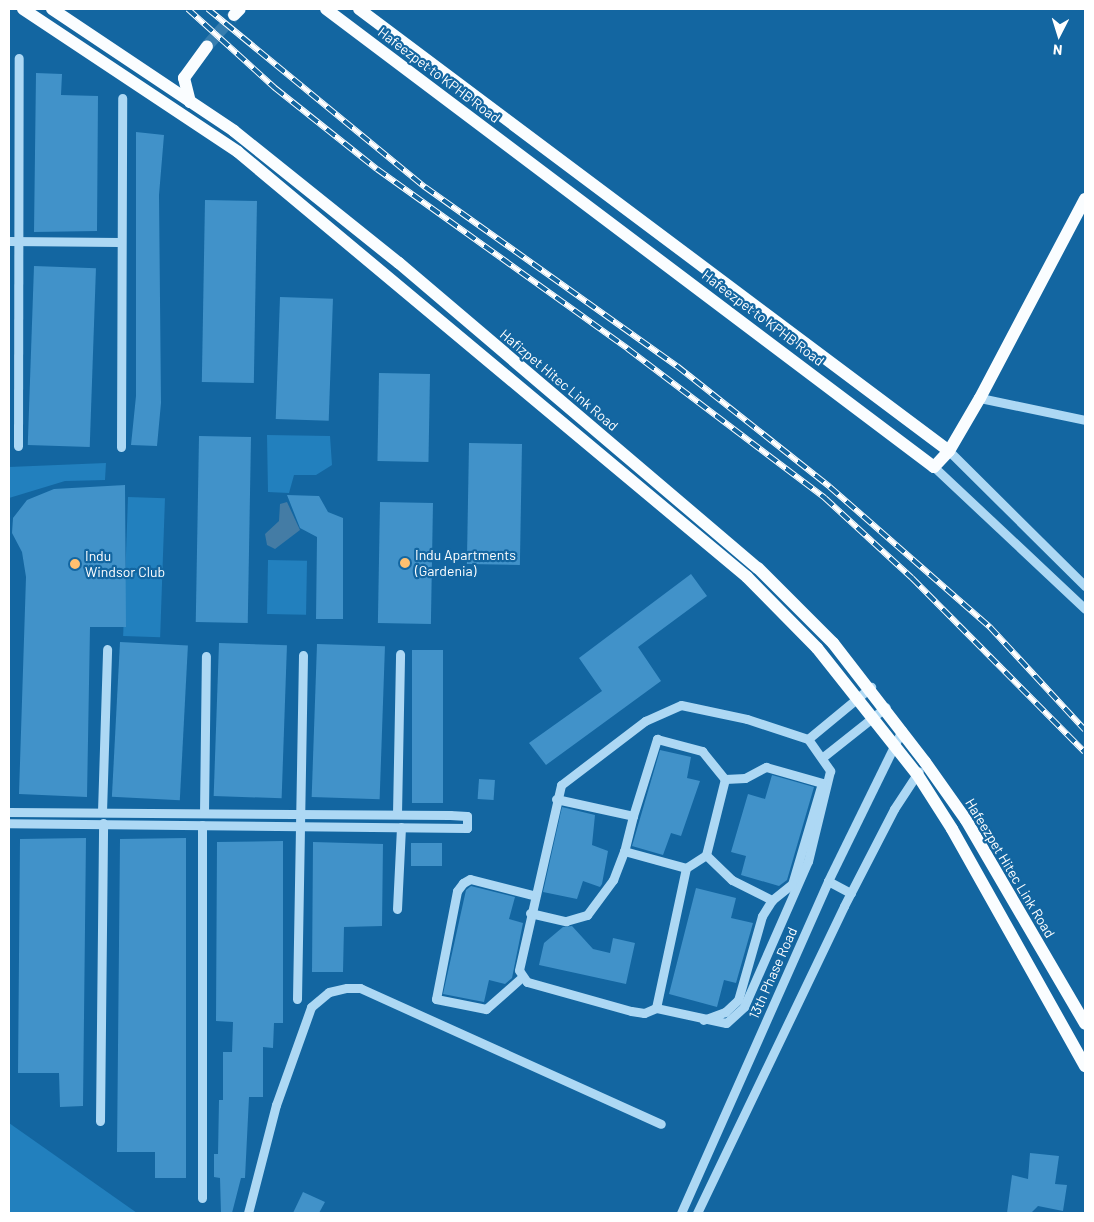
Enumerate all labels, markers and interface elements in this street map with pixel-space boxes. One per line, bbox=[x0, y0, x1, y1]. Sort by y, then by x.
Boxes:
north arrow bbox=[1034, 10, 1084, 60]
street label: Hafeezpet to KPHB Road bbox=[375, 24, 503, 126]
text: N bbox=[1052, 42, 1063, 59]
street label: Hafeezpet to KPHB Road bbox=[699, 267, 827, 369]
street label: Hafizpet Hitec Link Road bbox=[497, 326, 621, 434]
place label: Indu Apartments (Gardenia) bbox=[415, 547, 516, 580]
place label: Indu Windsor Club bbox=[85, 548, 165, 580]
marker: Indu Apartments (Gardenia) bbox=[399, 557, 411, 569]
marker: Indu Windsor Club bbox=[69, 558, 81, 570]
street label: Hafeezpet Hitec Link Road bbox=[962, 795, 1058, 941]
street label: 13th Phase Road bbox=[745, 925, 801, 1021]

